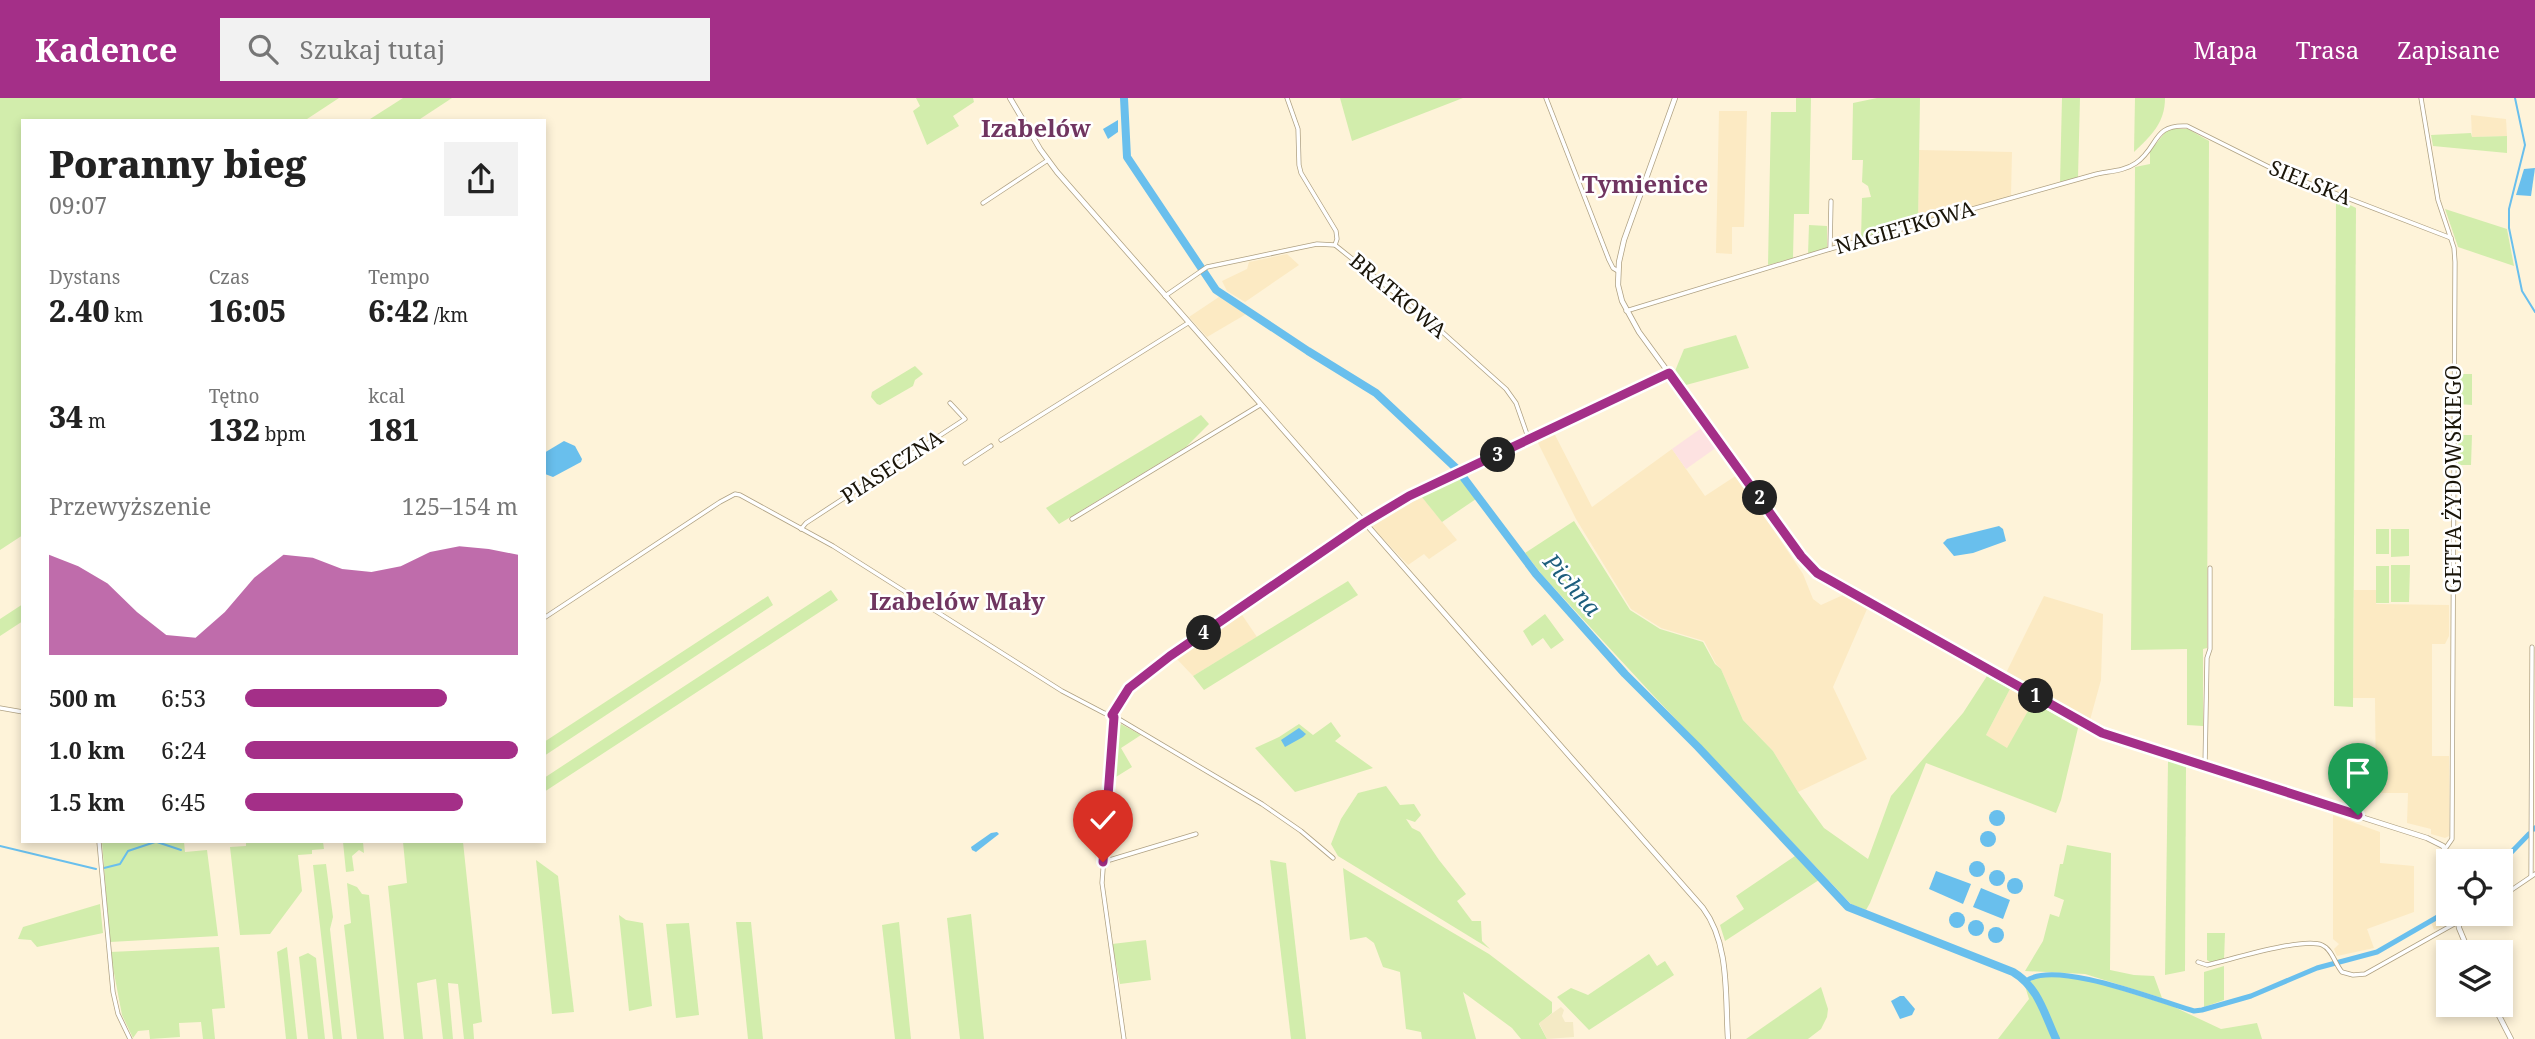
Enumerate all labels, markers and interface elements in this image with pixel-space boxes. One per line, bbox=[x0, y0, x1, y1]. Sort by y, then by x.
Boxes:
search box bbox=[220, 18, 710, 81]
text: Kadence bbox=[35, 27, 178, 72]
icon: search bbox=[244, 30, 282, 68]
text: Szukaj tutaj bbox=[300, 31, 445, 67]
text: Mapa bbox=[2194, 33, 2258, 66]
text: Trasa bbox=[2296, 33, 2359, 66]
text: Zapisane bbox=[2397, 33, 2500, 66]
district label: Izabelów bbox=[981, 111, 1091, 144]
text: Poranny bieg bbox=[49, 137, 307, 189]
button: share bbox=[444, 142, 518, 216]
street label: SIELSKA bbox=[2265, 153, 2356, 211]
district label: Tymienice bbox=[1582, 167, 1708, 200]
text: 09:07 bbox=[49, 189, 107, 221]
street label: NAGIETKOWA bbox=[1832, 194, 1978, 260]
street label: BRATKOWA bbox=[1344, 246, 1453, 344]
text: Dystans bbox=[49, 264, 120, 290]
text: Czas bbox=[209, 264, 249, 290]
text: Tempo bbox=[368, 264, 430, 290]
text: 2.40 bbox=[49, 290, 109, 331]
text: 16:05 bbox=[209, 290, 286, 331]
text: 6:42 bbox=[368, 290, 429, 331]
text: km bbox=[109, 302, 143, 328]
text: /km bbox=[429, 302, 468, 328]
street label: GETTA ŻYDOWSKIEGO bbox=[2439, 365, 2467, 593]
text: Tętno bbox=[209, 383, 259, 409]
text: kcal bbox=[368, 383, 405, 409]
text: 34 bbox=[49, 396, 83, 437]
text: m bbox=[83, 408, 106, 434]
text: 132 bbox=[209, 409, 260, 450]
text: 181 bbox=[368, 409, 419, 450]
text: bpm bbox=[260, 421, 306, 447]
street label: PIASECZNA bbox=[835, 423, 948, 509]
pin: 3 bbox=[1480, 438, 1516, 472]
text: 3 bbox=[1492, 441, 1503, 467]
pin: 2 bbox=[1742, 480, 1778, 516]
text: 2 bbox=[1754, 484, 1765, 510]
text: Przewyższenie bbox=[49, 490, 211, 522]
text: 125–154 m bbox=[402, 490, 518, 522]
water label: Pichna bbox=[1536, 545, 1609, 623]
district label: Izabelów Mały bbox=[869, 584, 1045, 617]
pin: 4 bbox=[1186, 616, 1222, 650]
text: 4 bbox=[1198, 619, 1209, 645]
pin: 1 bbox=[2018, 678, 2054, 714]
text: 500 m bbox=[49, 682, 117, 714]
text: 6:53 bbox=[161, 682, 206, 714]
text: 1 bbox=[2030, 682, 2041, 708]
text: 1.0 km bbox=[49, 734, 125, 766]
text: 6:24 bbox=[161, 734, 206, 766]
pin bbox=[2328, 743, 2388, 815]
icon: arrive bbox=[2339, 754, 2377, 792]
text: 1.5 km bbox=[49, 786, 125, 818]
text: 6:45 bbox=[161, 786, 206, 818]
pin bbox=[1073, 790, 1133, 862]
icon: check bbox=[1084, 801, 1122, 839]
map controls bbox=[2436, 849, 2513, 1017]
button: locate bbox=[2436, 849, 2513, 926]
button: layers bbox=[2436, 940, 2513, 1017]

